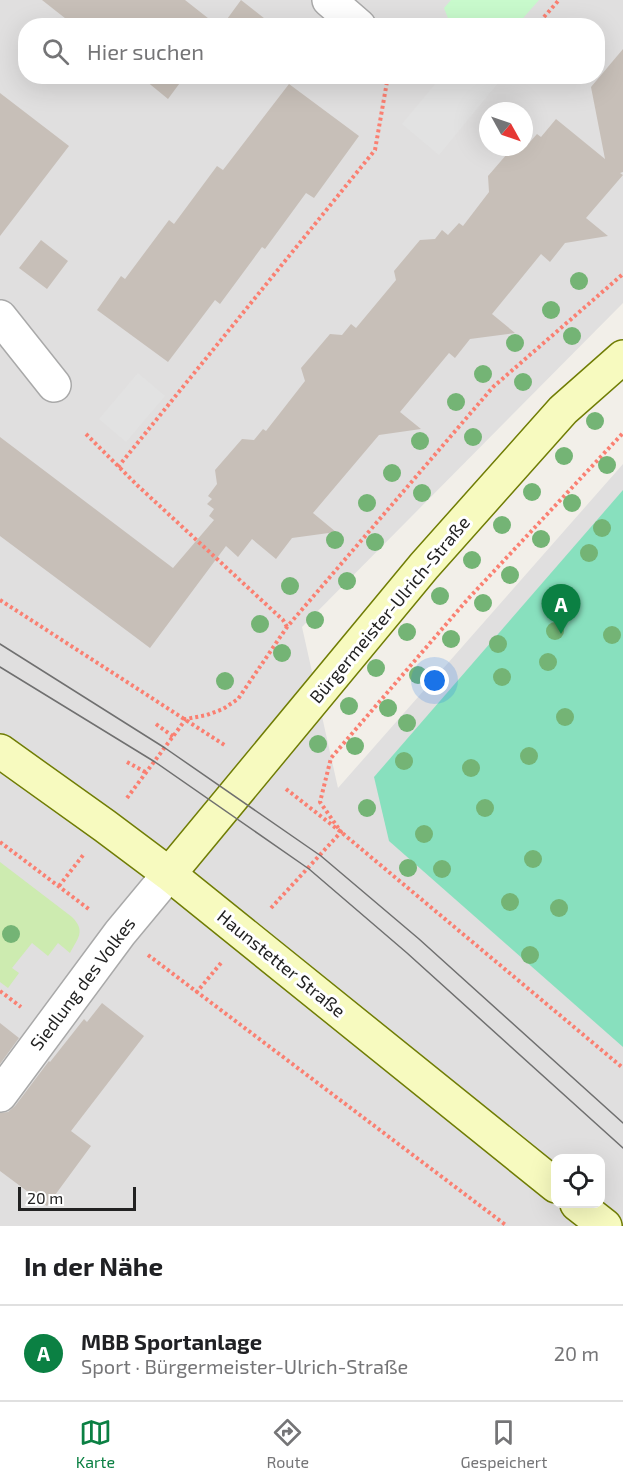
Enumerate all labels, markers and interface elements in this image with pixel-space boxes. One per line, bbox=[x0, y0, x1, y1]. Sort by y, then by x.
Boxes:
search box bbox=[18, 18, 605, 84]
icon: search bbox=[39, 35, 72, 68]
text: Hier suchen bbox=[87, 38, 204, 64]
north arrow bbox=[479, 102, 533, 156]
street label: Bürgermeister-Ulrich-Straße bbox=[305, 511, 474, 707]
pin: A bbox=[542, 584, 580, 634]
your location bbox=[420, 666, 449, 695]
street label: Haunstetter Straße bbox=[213, 905, 350, 1022]
street label: Siedlung des Volkes bbox=[25, 913, 139, 1054]
map controls bbox=[551, 1154, 605, 1208]
button: locate bbox=[551, 1154, 605, 1208]
scale bar bbox=[18, 1184, 136, 1212]
text: 20 m bbox=[27, 1188, 63, 1207]
text: In der Nähe bbox=[24, 1250, 163, 1281]
text: MBB Sportanlage bbox=[81, 1328, 262, 1354]
text: A bbox=[37, 1341, 50, 1365]
text: 20 m bbox=[554, 1341, 599, 1365]
text: Sport · Bürgermeister-Ulrich-Straße bbox=[81, 1354, 408, 1378]
tab: Karte bbox=[76, 1416, 115, 1471]
tab: Route bbox=[266, 1416, 309, 1471]
tab: Gespeichert bbox=[460, 1416, 547, 1471]

